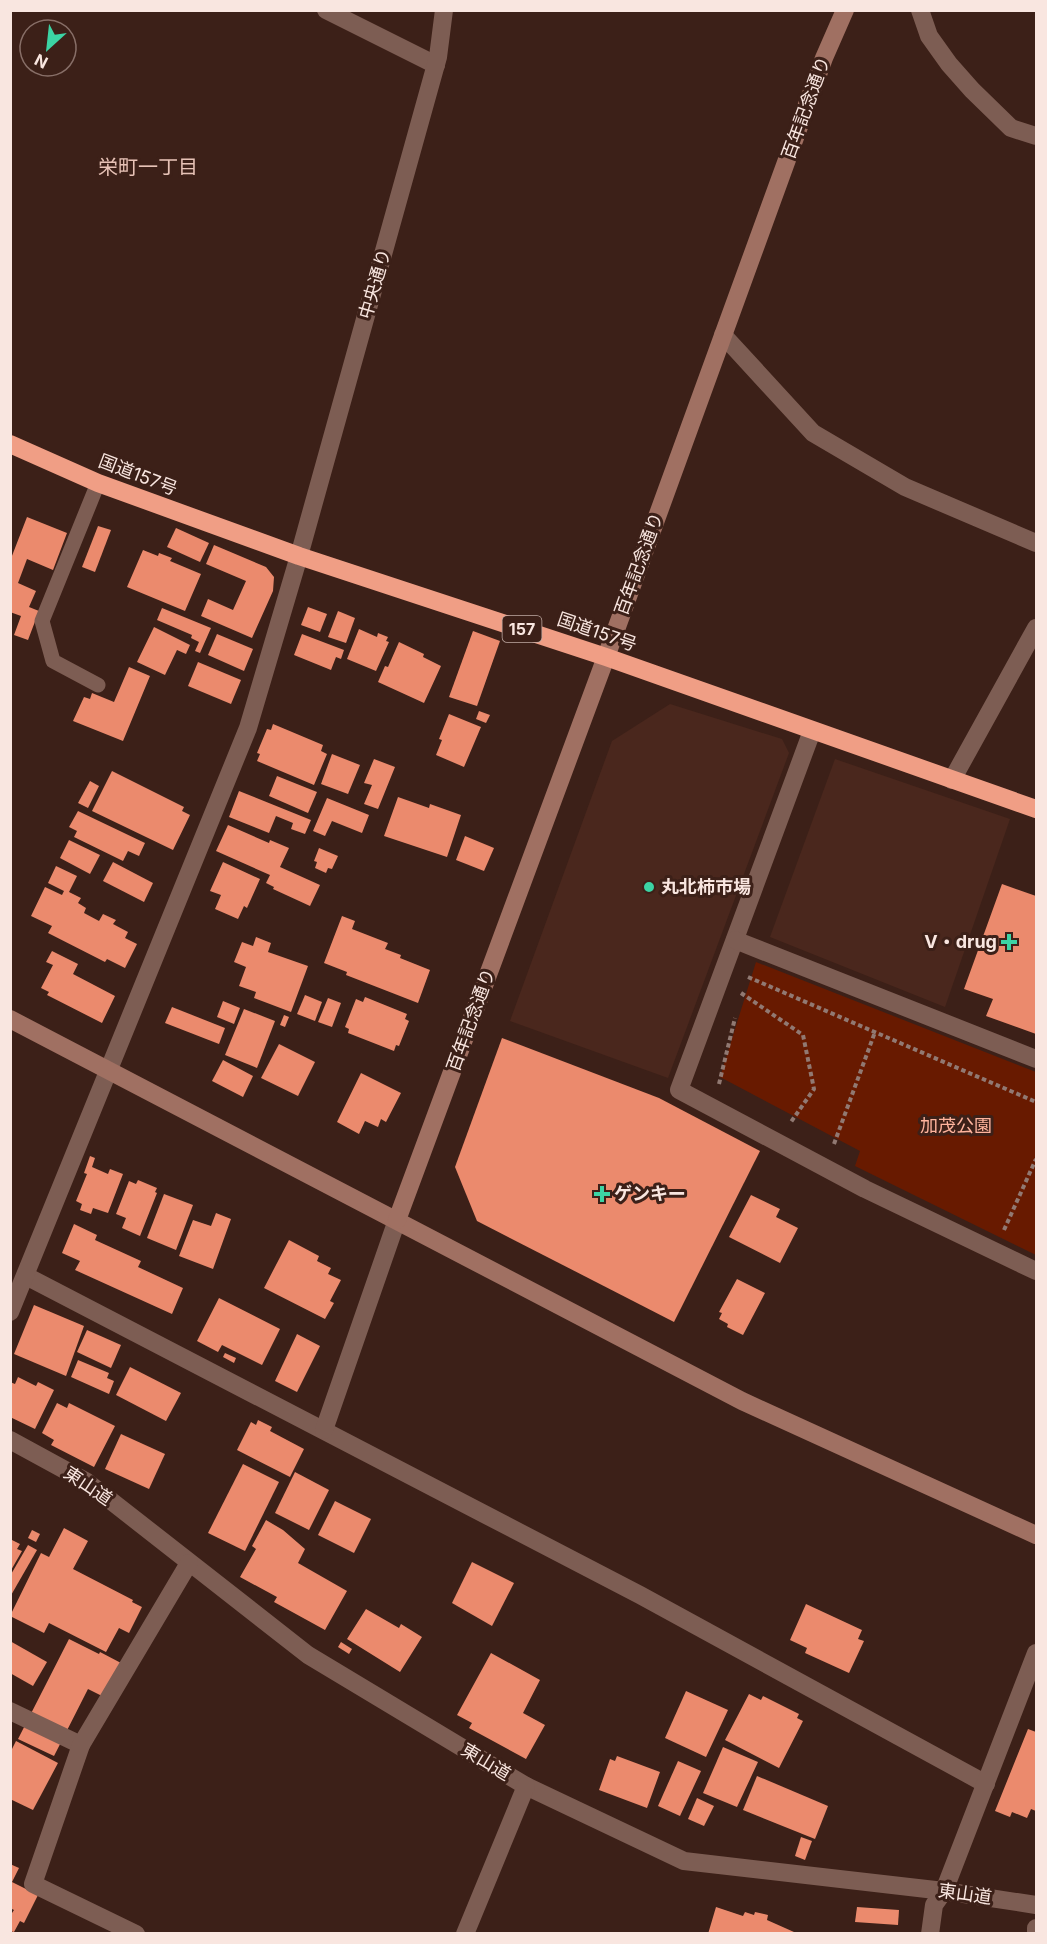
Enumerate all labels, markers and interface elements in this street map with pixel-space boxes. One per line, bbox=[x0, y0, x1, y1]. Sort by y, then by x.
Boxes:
north arrow bbox=[18, 18, 78, 78]
text: N bbox=[31, 50, 51, 73]
street label: 百年記念通り bbox=[777, 53, 834, 162]
district label: 栄町一丁目 bbox=[98, 155, 198, 179]
street label: 中央通り bbox=[355, 246, 395, 321]
street label: 国道157号 bbox=[96, 450, 180, 499]
street label: 百年記念通り bbox=[610, 509, 667, 618]
street label: 国道157号 bbox=[555, 608, 640, 655]
road number: 157 bbox=[502, 616, 542, 642]
place label: 丸北柿市場 bbox=[661, 876, 751, 897]
marker: 丸北柿市場 bbox=[642, 880, 656, 894]
place label: V・drug bbox=[924, 931, 997, 952]
marker: V・drug bbox=[1002, 935, 1016, 949]
street label: 百年記念通り bbox=[442, 965, 499, 1074]
park label: 加茂公園 bbox=[920, 1115, 992, 1136]
place label: ゲンキー bbox=[614, 1183, 686, 1204]
marker: ゲンキー bbox=[595, 1187, 609, 1201]
street label: 東山道 bbox=[60, 1462, 117, 1509]
street label: 東山道 bbox=[458, 1739, 515, 1784]
street label: 東山道 bbox=[937, 1879, 993, 1908]

